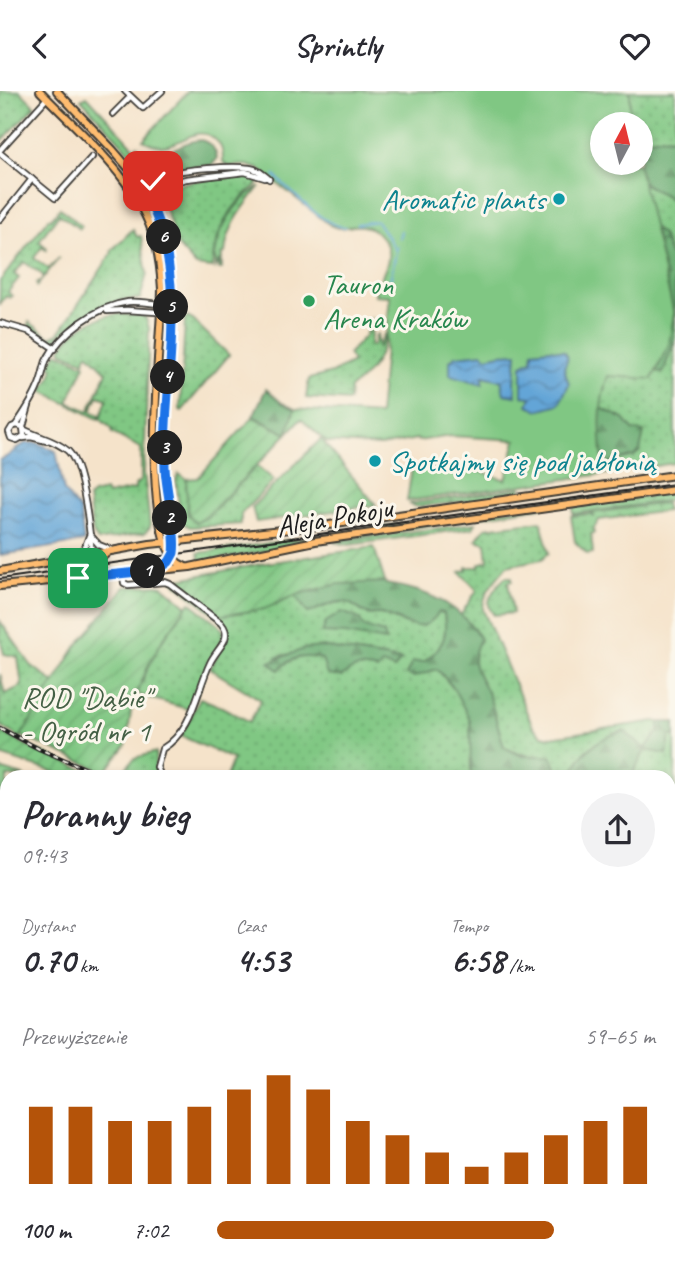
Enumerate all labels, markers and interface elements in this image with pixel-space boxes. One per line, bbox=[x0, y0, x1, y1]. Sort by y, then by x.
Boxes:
text: Sprintly bbox=[294, 25, 381, 66]
icon: back bbox=[21, 27, 59, 65]
icon: heart bbox=[616, 27, 654, 65]
north arrow bbox=[590, 112, 653, 175]
map controls bbox=[590, 112, 653, 175]
pin bbox=[123, 151, 183, 211]
icon: check bbox=[134, 162, 172, 200]
place label: Aromatic plants bbox=[382, 180, 548, 218]
marker: Aromatic plants bbox=[551, 191, 567, 207]
pin: 6 bbox=[146, 219, 182, 255]
text: 6 bbox=[159, 224, 168, 248]
place label: Tauron Arena Kraków bbox=[323, 265, 469, 337]
pin: 5 bbox=[154, 289, 188, 325]
marker: Tauron Arena Kraków bbox=[301, 293, 317, 309]
text: 5 bbox=[166, 294, 175, 318]
pin: 4 bbox=[150, 359, 186, 395]
text: 4 bbox=[163, 364, 172, 388]
pin: 3 bbox=[148, 431, 182, 465]
text: 3 bbox=[160, 435, 169, 459]
place label: Spotkajmy się pod jabłonią bbox=[389, 442, 657, 480]
marker: Spotkajmy się pod jabłonią bbox=[367, 453, 383, 469]
street label: Aleja Pokoju bbox=[273, 488, 397, 546]
pin: 2 bbox=[152, 501, 188, 535]
text: 2 bbox=[165, 505, 174, 529]
pin bbox=[48, 548, 108, 608]
pin: 1 bbox=[130, 553, 166, 589]
text: 1 bbox=[143, 558, 152, 582]
icon: arrive bbox=[59, 559, 97, 597]
park label: ROD "Dąbie" - Ogród nr 1 bbox=[22, 678, 156, 750]
text: Poranny bieg bbox=[21, 791, 189, 838]
button: share bbox=[581, 793, 655, 867]
text: 09:43 bbox=[21, 841, 67, 870]
text: Dystans bbox=[21, 914, 75, 938]
text: Czas bbox=[236, 914, 266, 938]
text: Tempo bbox=[450, 914, 488, 938]
text: 0.70 bbox=[21, 938, 75, 983]
text: 4:53 bbox=[236, 938, 289, 983]
text: 6:58 bbox=[450, 938, 505, 983]
text: km bbox=[75, 954, 98, 978]
text: /km bbox=[505, 954, 534, 978]
text: Przewyższenie bbox=[21, 1022, 126, 1051]
text: 59–65 m bbox=[585, 1022, 655, 1051]
text: 100 m bbox=[21, 1216, 71, 1245]
text: 7:02 bbox=[133, 1216, 169, 1245]

